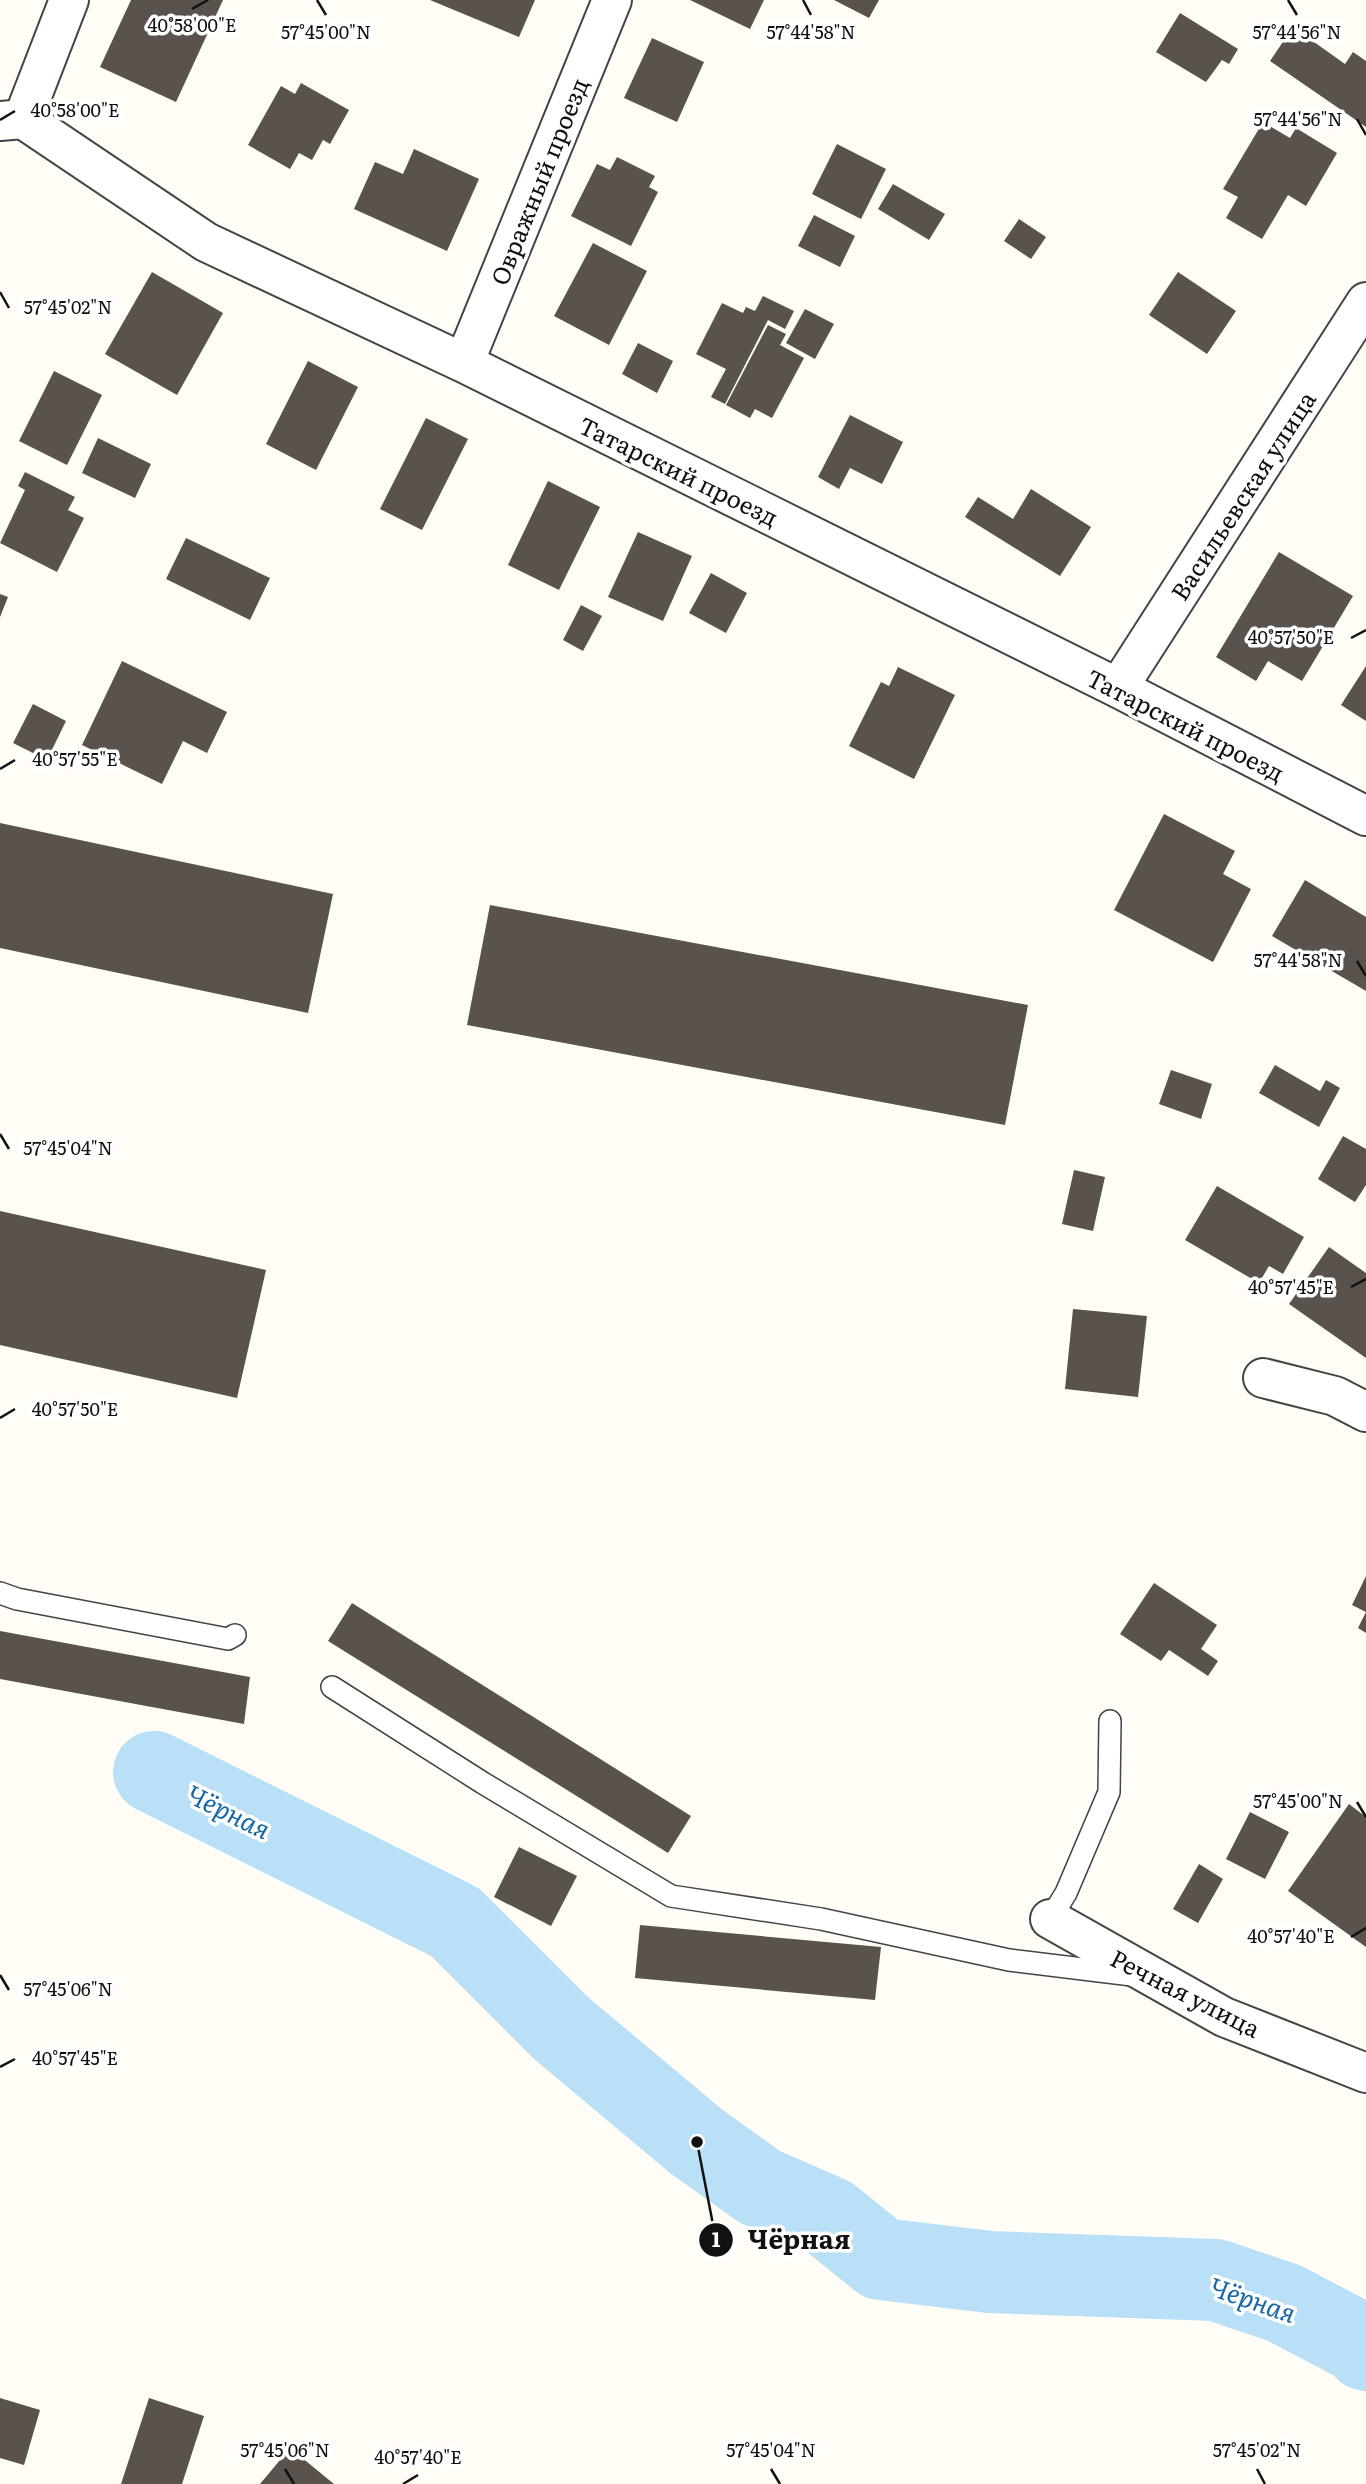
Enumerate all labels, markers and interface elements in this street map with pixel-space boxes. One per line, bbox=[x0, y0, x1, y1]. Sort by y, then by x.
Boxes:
text: 40°58'00"E bbox=[148, 11, 236, 38]
text: 57°45'00"N bbox=[281, 18, 371, 45]
text: 57°44'58"N bbox=[766, 18, 856, 45]
text: 57°44'56"N bbox=[1253, 18, 1341, 45]
street label: Овражный проезд bbox=[480, 72, 596, 290]
text: 40°58'00"E bbox=[31, 96, 119, 123]
text: 57°44'56"N bbox=[1254, 105, 1342, 132]
text: 57°45'02"N bbox=[24, 293, 112, 320]
street label: Васильевская улица bbox=[1161, 383, 1323, 607]
street label: Татарский проезд bbox=[573, 407, 785, 533]
text: 40°57'50"E bbox=[1248, 623, 1334, 650]
street label: Татарский проезд bbox=[1081, 659, 1291, 789]
text: 40°57'55"E bbox=[32, 745, 118, 772]
text: 57°44'58"N bbox=[1253, 946, 1343, 973]
text: 57°45'04"N bbox=[23, 1134, 113, 1161]
text: 40°57'45"E bbox=[1248, 1273, 1334, 1300]
text: 40°57'50"E bbox=[32, 1395, 118, 1422]
water label: Чёрная bbox=[180, 1773, 278, 1847]
text: 57°45'00"N bbox=[1253, 1787, 1343, 1814]
text: 40°57'40"E bbox=[1247, 1922, 1335, 1949]
street label: Речная улица bbox=[1105, 1939, 1267, 2045]
text: 57°45'06"N bbox=[23, 1975, 113, 2002]
text: 40°57'45"E bbox=[32, 2044, 118, 2071]
callout: Чёрная bbox=[699, 2216, 864, 2263]
text: Чёрная bbox=[748, 2218, 850, 2257]
text: 1 bbox=[712, 2222, 721, 2253]
water label: Чёрная bbox=[1205, 2265, 1302, 2331]
text: 57°45'06"N bbox=[240, 2436, 330, 2463]
text: 57°45'04"N bbox=[726, 2436, 816, 2463]
text: 57°45'02"N bbox=[1213, 2436, 1301, 2463]
text: 40°57'40"E bbox=[374, 2443, 462, 2470]

